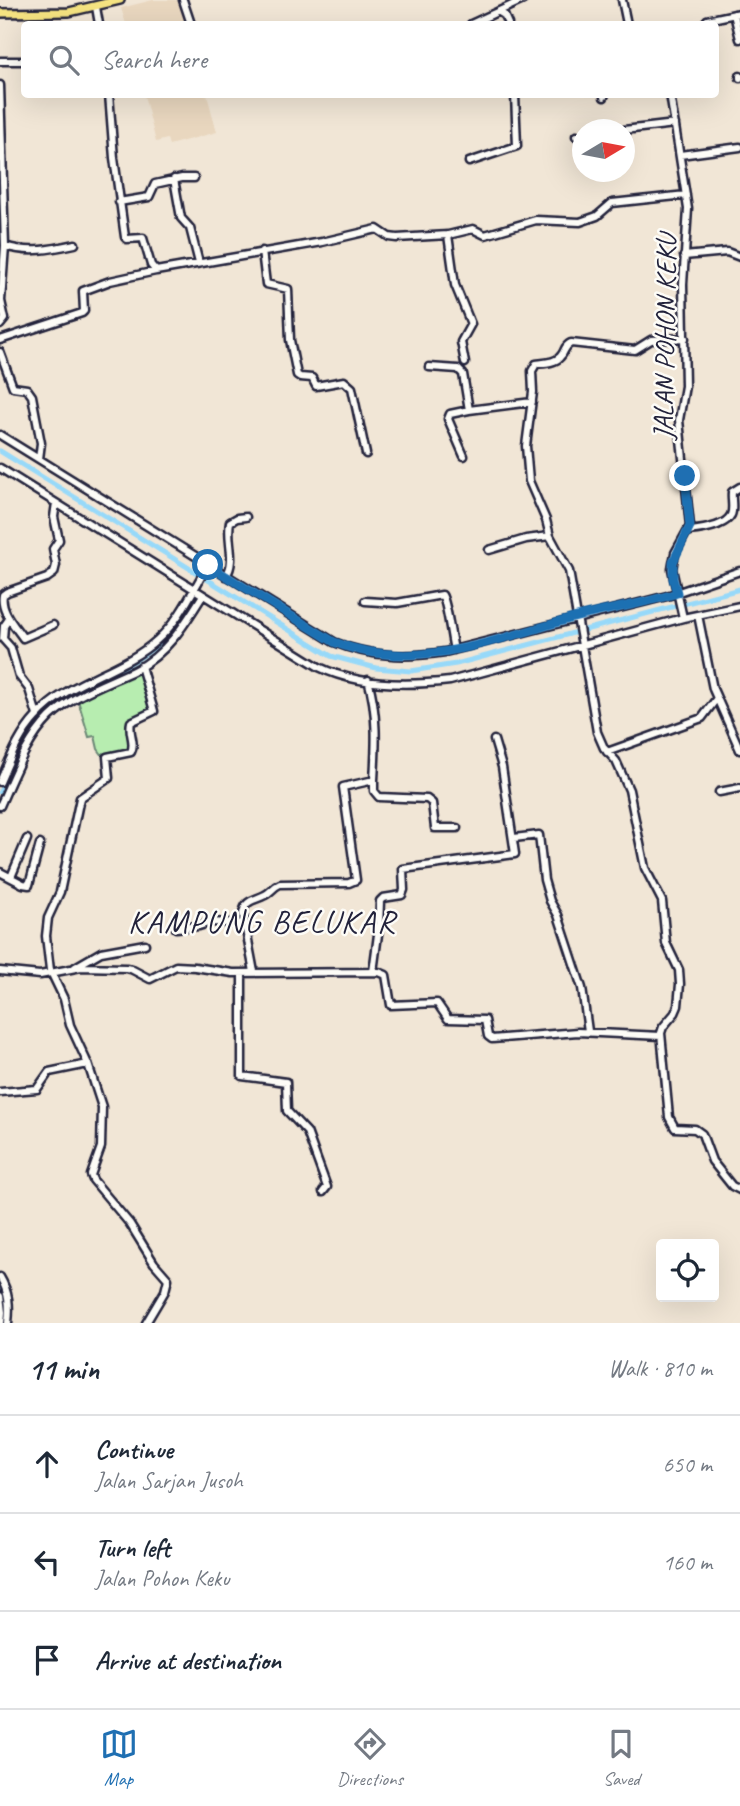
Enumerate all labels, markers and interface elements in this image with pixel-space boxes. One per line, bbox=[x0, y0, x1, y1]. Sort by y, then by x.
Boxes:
search box bbox=[21, 21, 719, 98]
icon: search bbox=[45, 41, 83, 79]
text: Search here bbox=[101, 43, 207, 76]
north arrow bbox=[572, 119, 635, 182]
street label: JALAN POHON KEKU bbox=[645, 230, 684, 442]
route end bbox=[669, 460, 700, 491]
route start bbox=[192, 549, 223, 580]
district label: KAMPUNG BELUKAR bbox=[128, 901, 398, 942]
map controls bbox=[656, 1239, 719, 1302]
button: locate bbox=[656, 1239, 719, 1302]
text: 11 min bbox=[28, 1350, 99, 1388]
text: Walk · 810 m bbox=[608, 1354, 712, 1383]
text: Continue bbox=[95, 1433, 173, 1466]
icon: ahead bbox=[28, 1445, 66, 1483]
text: 650 m bbox=[663, 1450, 712, 1479]
text: Jalan Sarjan Jusoh bbox=[95, 1466, 243, 1495]
text: Turn left bbox=[95, 1531, 170, 1564]
icon: left bbox=[28, 1543, 66, 1581]
text: 160 m bbox=[663, 1548, 712, 1577]
text: Jalan Pohon Keku bbox=[95, 1564, 230, 1593]
icon: arrive bbox=[28, 1641, 66, 1679]
text: Arrive at destination bbox=[95, 1644, 281, 1677]
tab: Map bbox=[100, 1725, 138, 1791]
tab: Directions bbox=[337, 1725, 403, 1791]
tab: Saved bbox=[602, 1725, 640, 1791]

